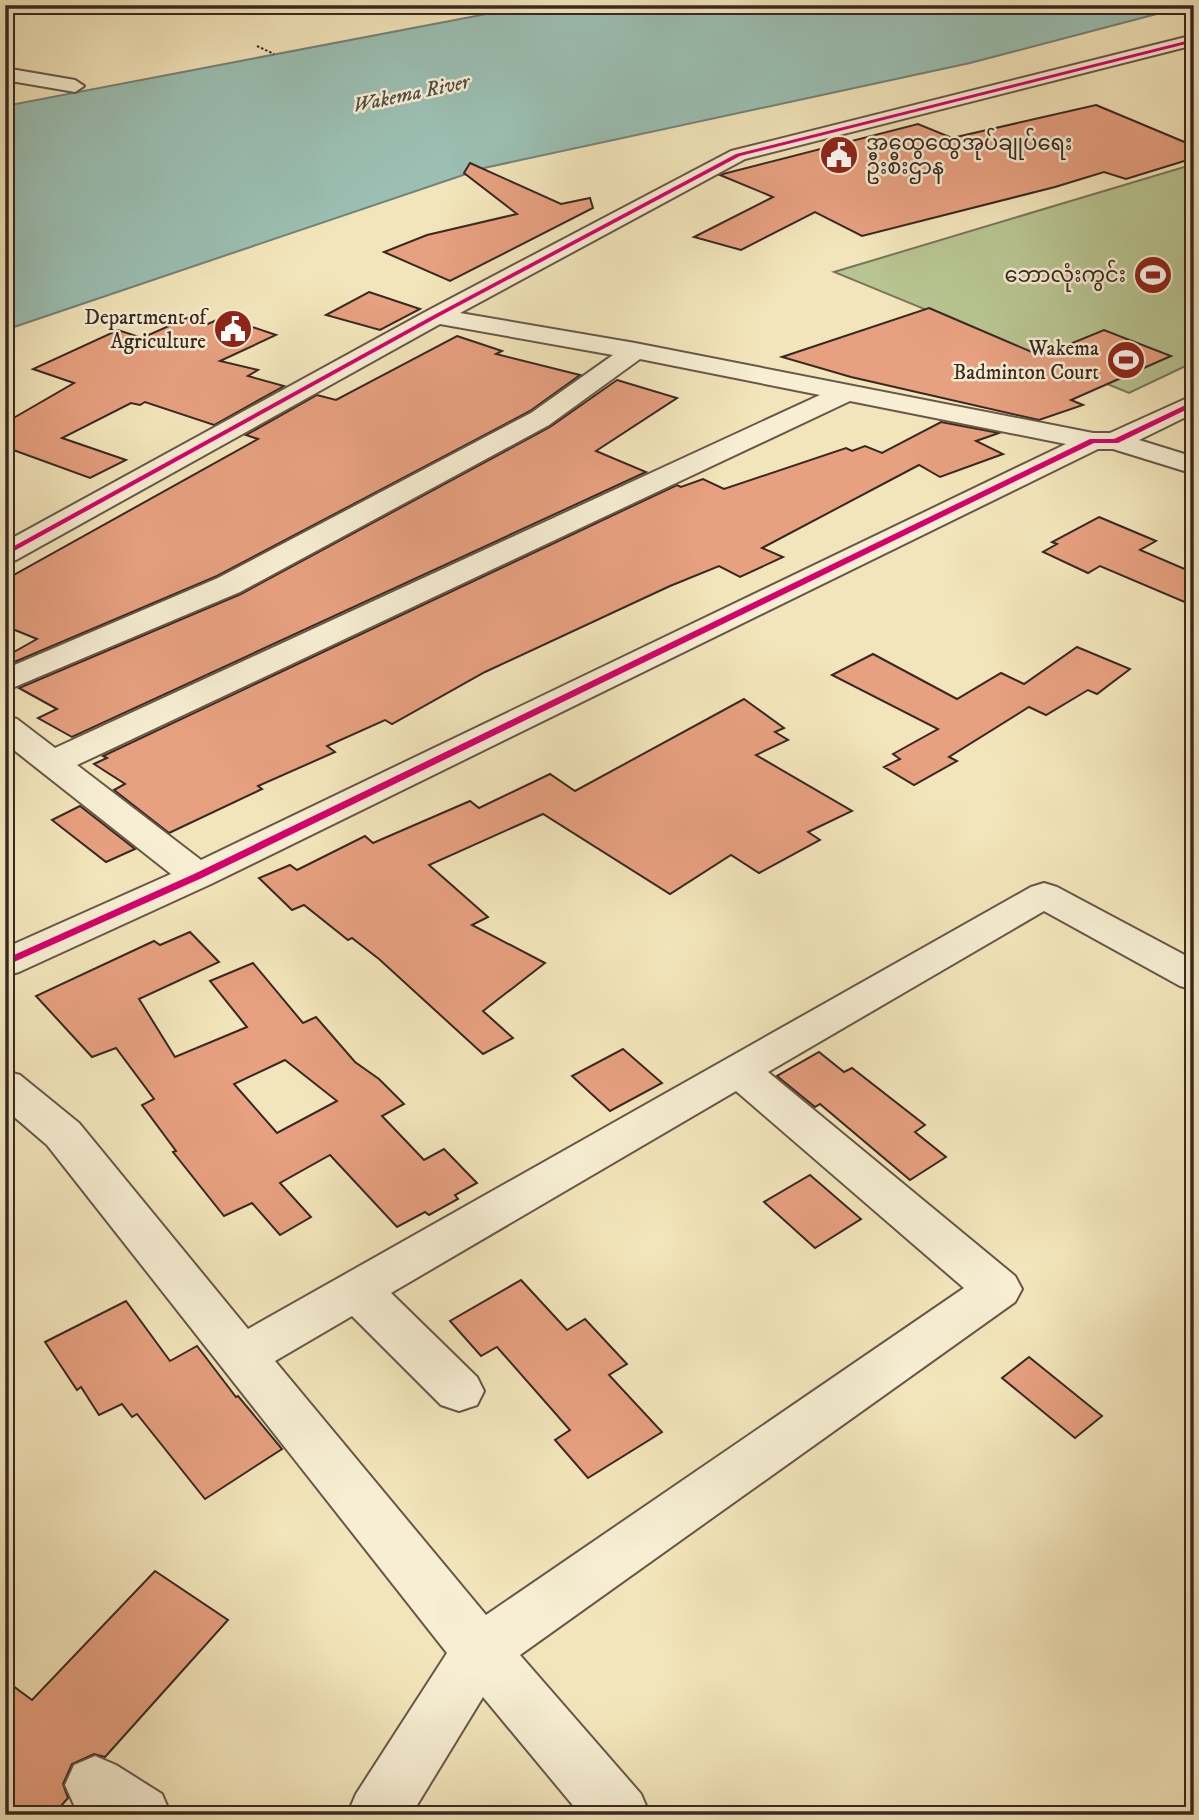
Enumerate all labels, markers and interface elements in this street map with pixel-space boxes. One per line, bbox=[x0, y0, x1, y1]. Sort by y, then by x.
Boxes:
water label: Wakema River bbox=[351, 69, 473, 119]
place label: အထွေထွေအုပ်ချုပ်ရေး ဦးစီးဌာန bbox=[866, 127, 1072, 184]
public building icon: အထွေထွေအုပ်ချုပ်ရေး ဦးစီးဌာန bbox=[818, 134, 860, 176]
sports icon: ဘောလုံးကွင်း bbox=[1132, 254, 1174, 296]
place label: ဘောလုံးကွင်း bbox=[1004, 259, 1126, 292]
place label: Department of Agriculture bbox=[84, 305, 209, 355]
public building icon: Department of Agriculture bbox=[212, 308, 254, 350]
place label: Wakema Badminton Court bbox=[953, 336, 1099, 386]
sports icon: Wakema Badminton Court bbox=[1105, 339, 1147, 381]

